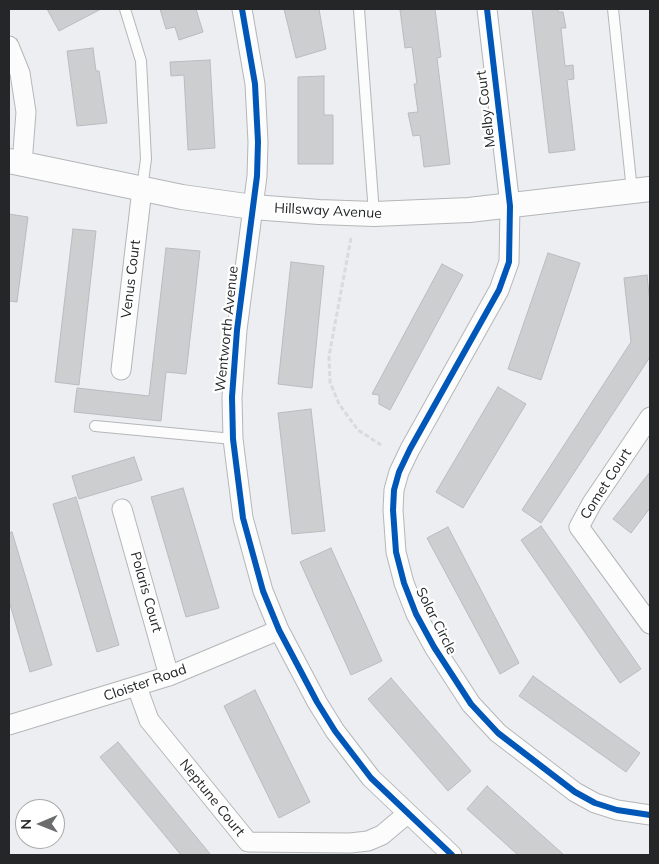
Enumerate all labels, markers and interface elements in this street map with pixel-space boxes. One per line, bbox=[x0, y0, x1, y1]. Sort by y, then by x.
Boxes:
street label: Melby Court bbox=[473, 69, 499, 149]
street label: Hillsway Avenue bbox=[274, 200, 382, 222]
street label: Venus Court bbox=[118, 239, 144, 319]
street label: Wentworth Avenue bbox=[212, 265, 242, 393]
street label: Comet Court bbox=[577, 445, 635, 523]
street label: Polaris Court bbox=[126, 550, 166, 634]
street label: Solar Circle bbox=[412, 585, 460, 657]
street label: Cloister Road bbox=[101, 661, 189, 705]
street label: Neptune Court bbox=[176, 756, 248, 840]
north arrow bbox=[15, 799, 65, 849]
text: N bbox=[17, 819, 35, 830]

